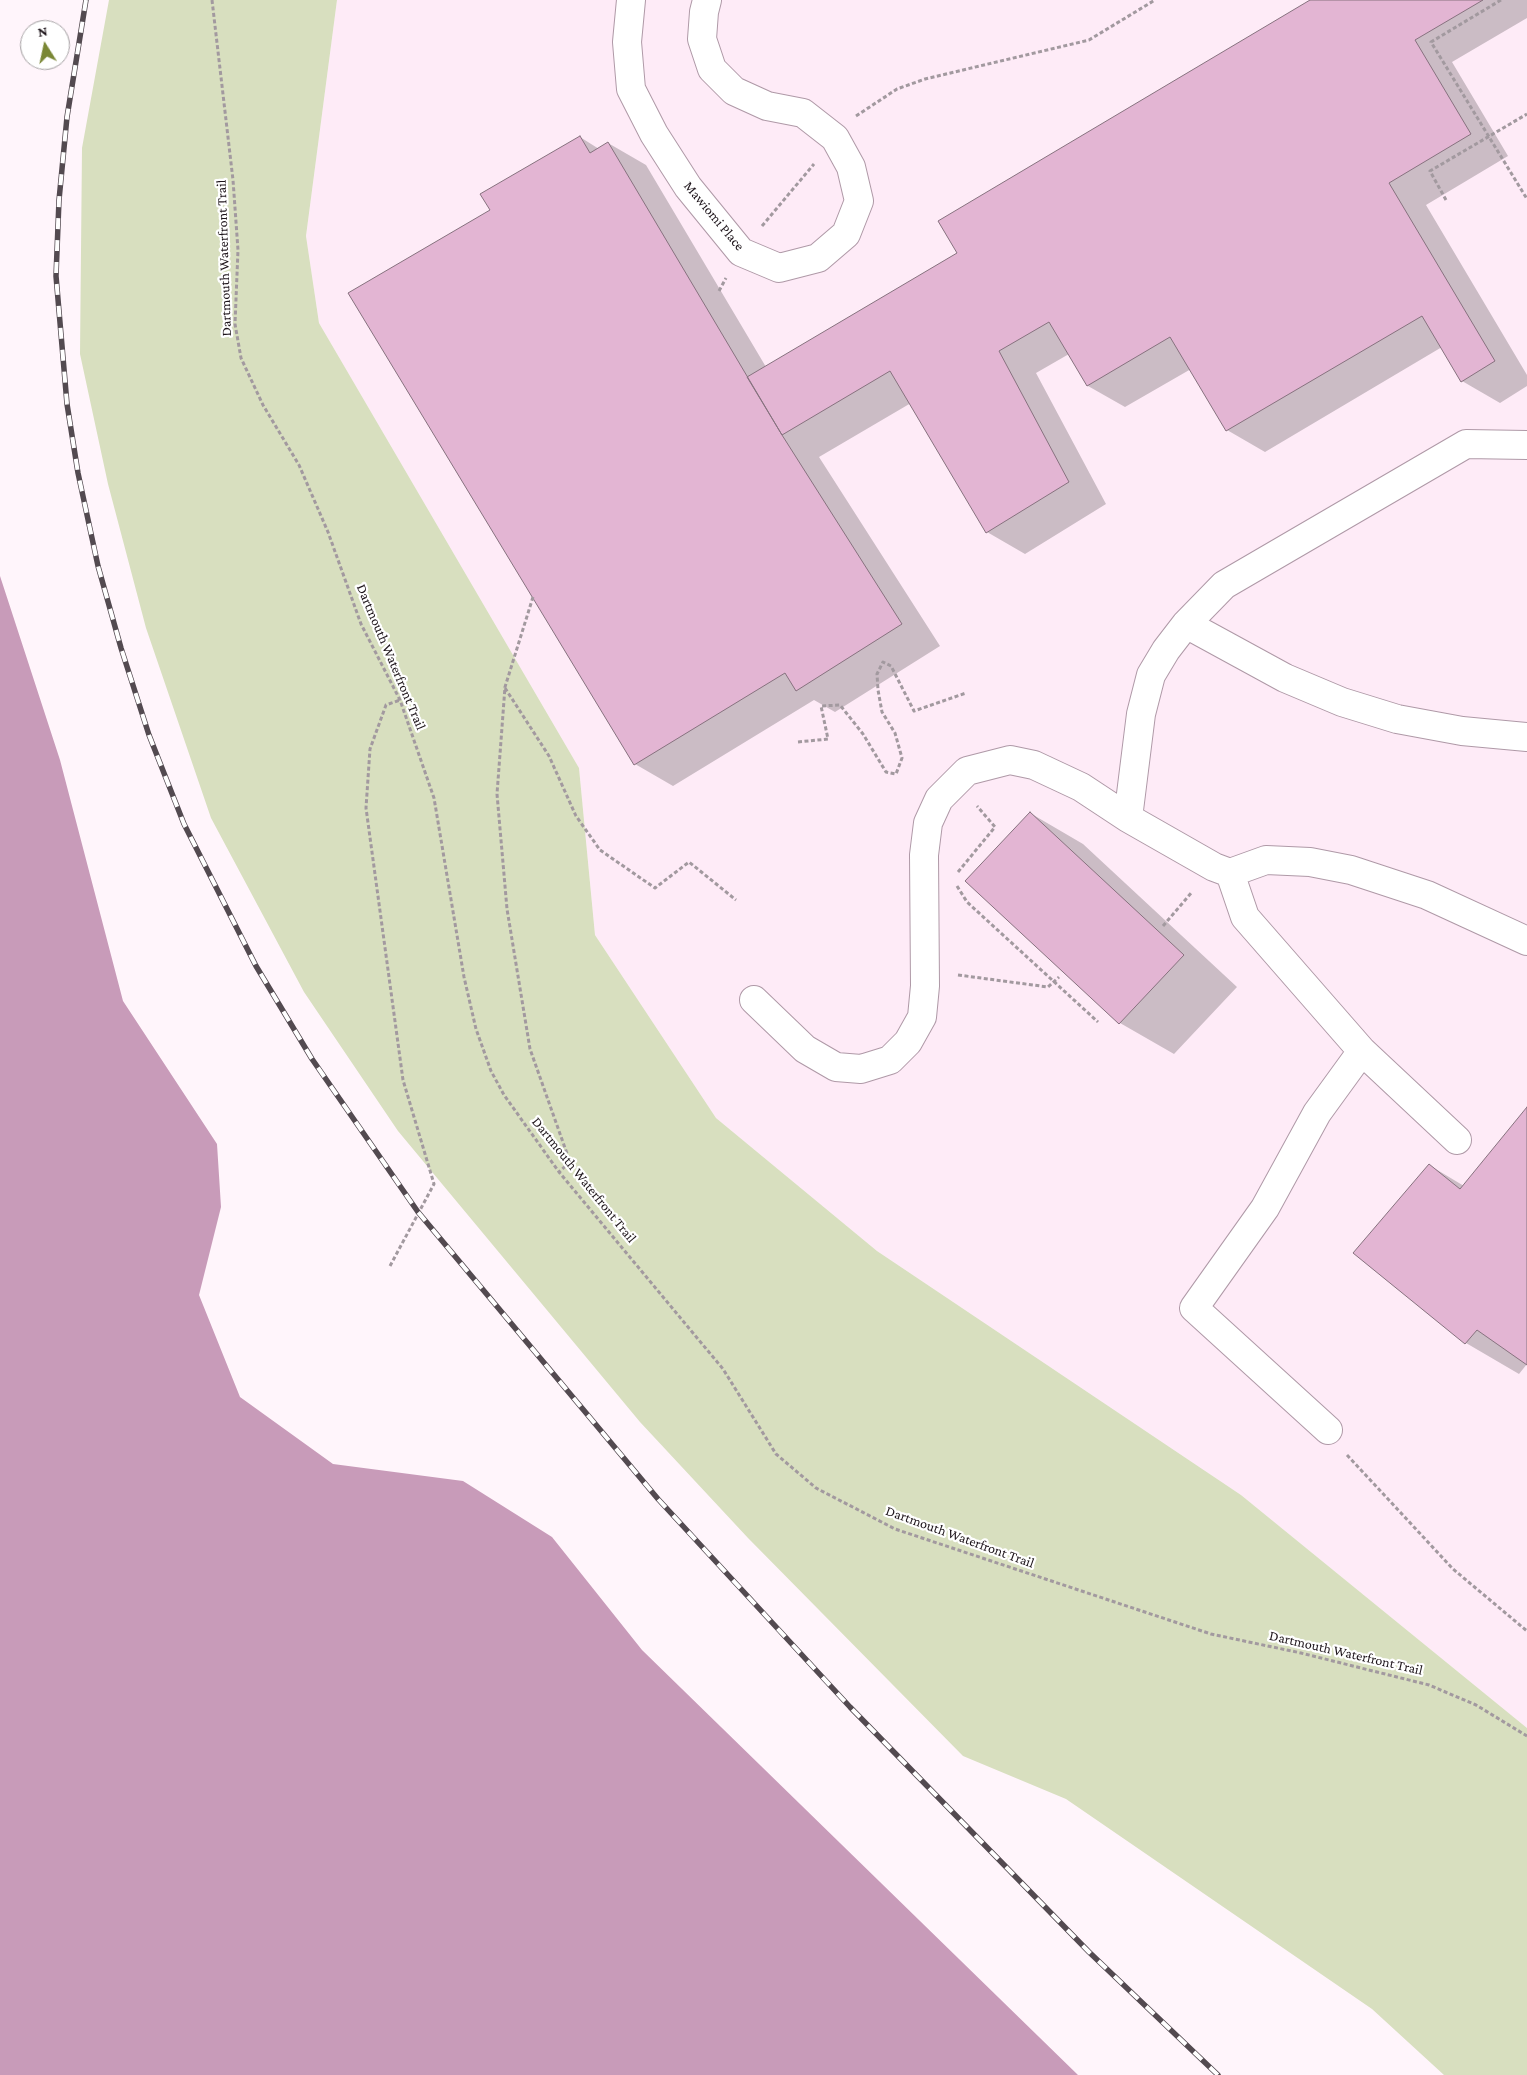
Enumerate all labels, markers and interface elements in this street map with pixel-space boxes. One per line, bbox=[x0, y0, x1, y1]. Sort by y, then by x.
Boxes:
north arrow bbox=[20, 20, 70, 70]
text: N bbox=[36, 23, 49, 40]
street label: Mawiomi Place bbox=[680, 178, 748, 254]
street label: Dartmouth Waterfront Trail bbox=[213, 179, 235, 337]
street label: Dartmouth Waterfront Trail bbox=[353, 582, 429, 732]
street label: Dartmouth Waterfront Trail bbox=[528, 1114, 640, 1246]
street label: Dartmouth Waterfront Trail bbox=[883, 1502, 1037, 1572]
street label: Dartmouth Waterfront Trail bbox=[1268, 1627, 1424, 1679]

